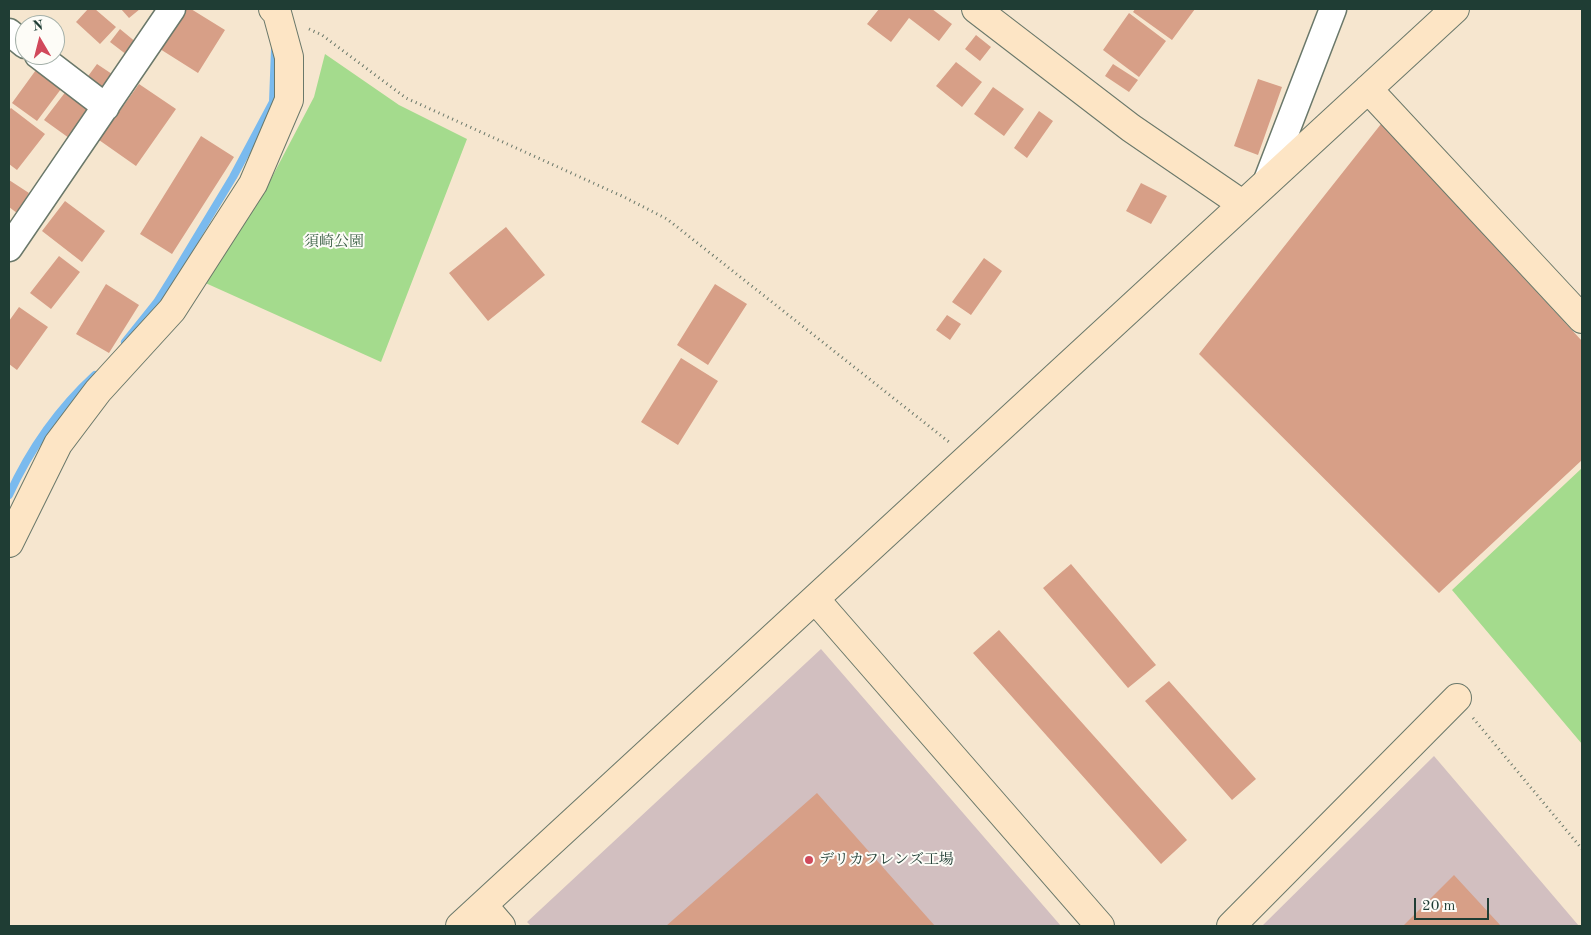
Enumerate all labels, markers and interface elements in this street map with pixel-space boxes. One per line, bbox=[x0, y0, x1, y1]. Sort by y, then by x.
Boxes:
north arrow bbox=[15, 15, 65, 65]
text: N bbox=[32, 18, 44, 34]
park label: 須崎公園 bbox=[304, 233, 364, 251]
place label: デリカフレンズ工場 bbox=[819, 851, 954, 869]
marker: デリカフレンズ工場 bbox=[803, 854, 815, 866]
scale bar bbox=[1416, 888, 1491, 920]
text: 20 m bbox=[1422, 899, 1456, 914]

